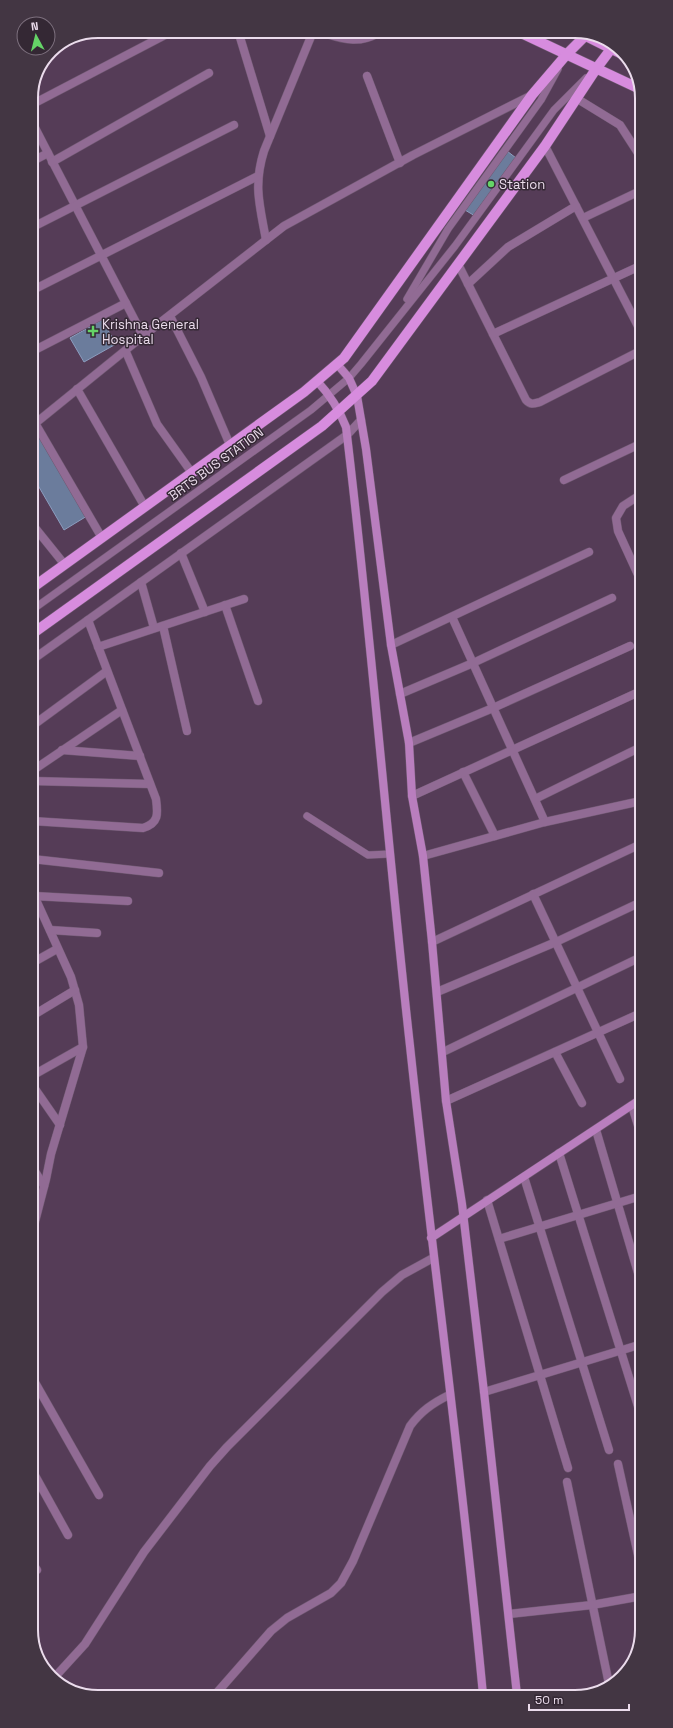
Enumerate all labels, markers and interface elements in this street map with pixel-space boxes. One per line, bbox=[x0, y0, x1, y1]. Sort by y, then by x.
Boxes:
north arrow bbox=[16, 16, 56, 56]
text: N bbox=[30, 19, 39, 33]
place label: Station bbox=[499, 176, 545, 193]
marker: Station bbox=[486, 179, 496, 189]
place label: Krishna General Hospital bbox=[102, 316, 199, 348]
marker: Krishna General Hospital bbox=[87, 325, 99, 337]
street label: BRTS BUS STATION bbox=[165, 424, 267, 504]
scale bar bbox=[529, 1686, 629, 1712]
text: 50 m bbox=[535, 1692, 563, 1708]

